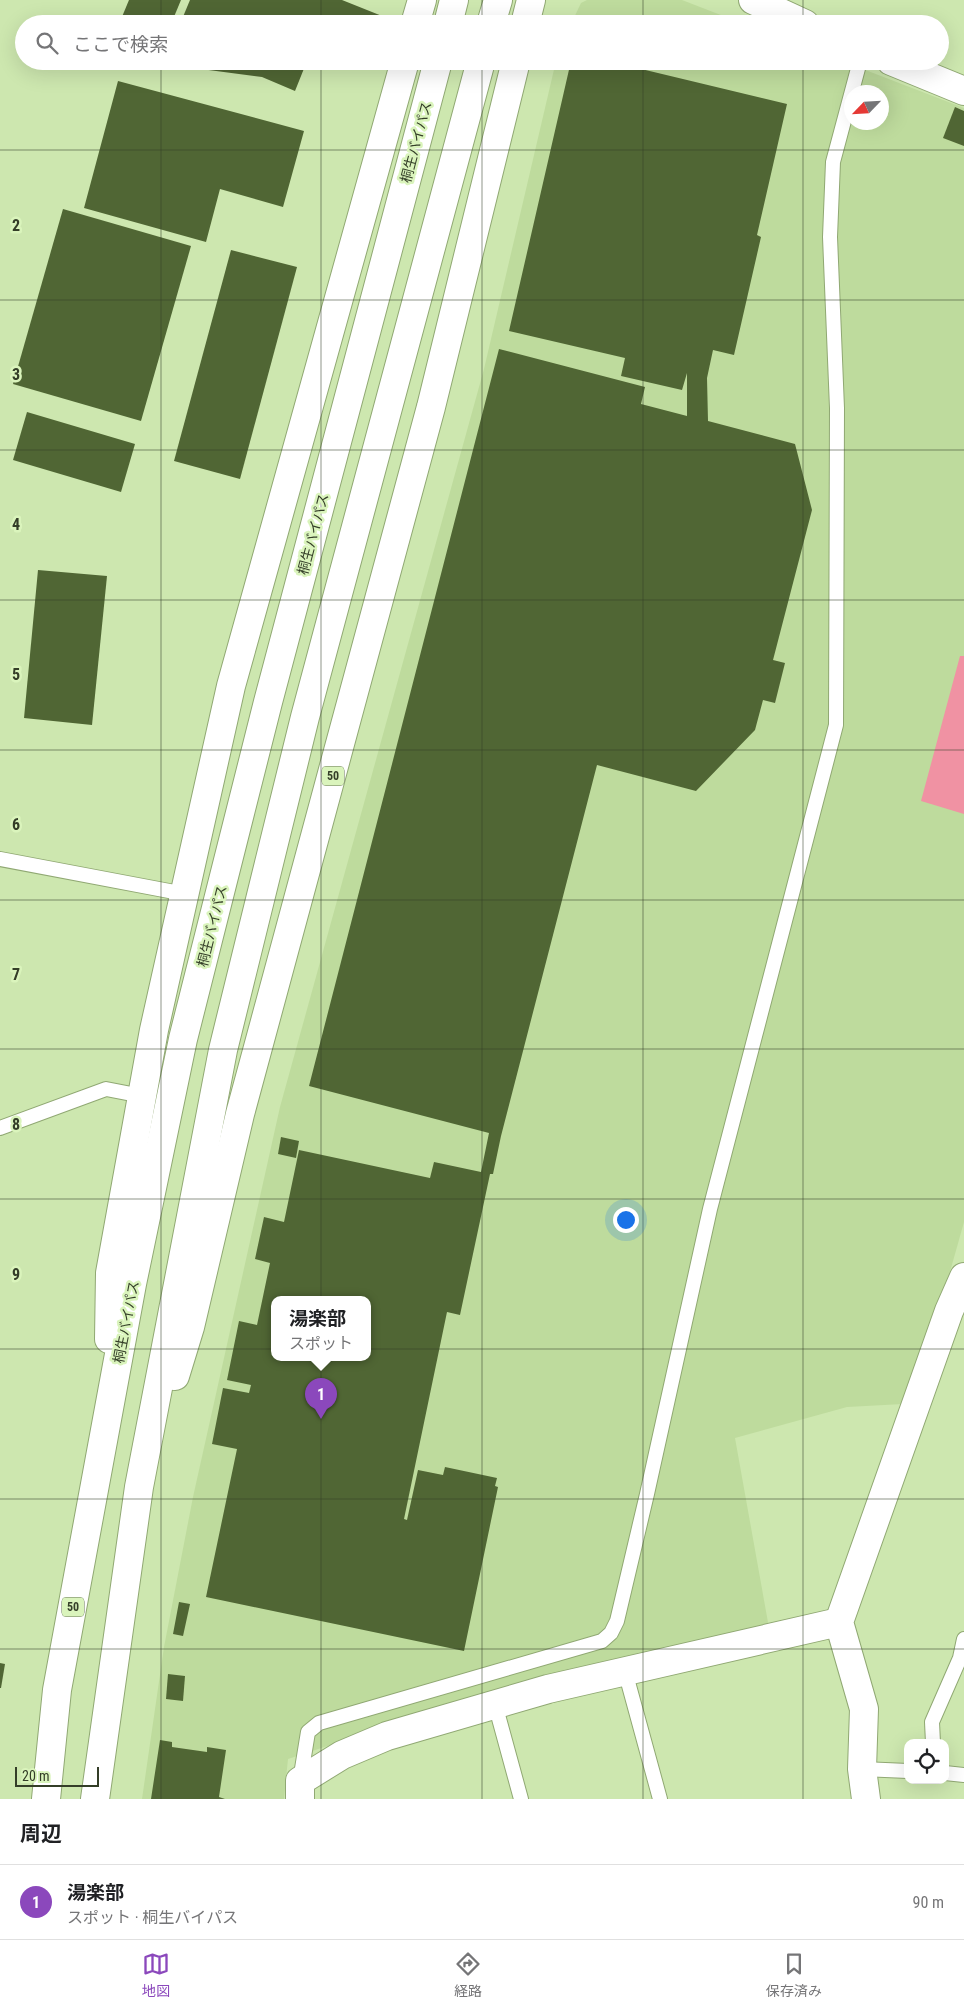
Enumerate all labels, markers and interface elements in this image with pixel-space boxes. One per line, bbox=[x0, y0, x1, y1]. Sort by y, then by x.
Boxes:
search box bbox=[15, 15, 949, 70]
icon: search bbox=[33, 29, 61, 57]
text: ここで検索 bbox=[73, 33, 168, 56]
north arrow bbox=[844, 85, 889, 130]
street label: 桐生バイパス bbox=[397, 99, 435, 185]
text: 2 bbox=[12, 216, 20, 235]
text: 3 bbox=[12, 365, 20, 384]
street label: 桐生バイパス bbox=[294, 491, 332, 577]
text: 4 bbox=[12, 515, 20, 534]
text: 5 bbox=[12, 665, 20, 684]
road number: 50 bbox=[322, 766, 344, 786]
text: 6 bbox=[12, 815, 20, 834]
street label: 桐生バイパス bbox=[194, 883, 230, 969]
text: 7 bbox=[12, 965, 20, 984]
text: 8 bbox=[12, 1115, 20, 1134]
your location bbox=[613, 1207, 639, 1233]
text: 9 bbox=[12, 1265, 20, 1284]
street label: 桐生バイパス bbox=[110, 1279, 142, 1365]
popup bbox=[271, 1296, 371, 1361]
text: 湯楽部 bbox=[289, 1307, 346, 1330]
text: スポット bbox=[289, 1334, 353, 1353]
pin: 1 bbox=[305, 1378, 337, 1419]
road number: 50 bbox=[62, 1598, 84, 1616]
map controls bbox=[904, 1739, 949, 1784]
button: locate bbox=[904, 1739, 949, 1784]
scale bar bbox=[15, 1764, 99, 1787]
text: 20 m bbox=[22, 1768, 50, 1784]
text: 周辺 bbox=[20, 1822, 62, 1846]
text: 湯楽部 bbox=[67, 1881, 124, 1904]
text: 1 bbox=[32, 1893, 40, 1912]
text: 90 m bbox=[912, 1893, 944, 1912]
text: スポット · 桐生バイパス bbox=[67, 1908, 238, 1927]
tab: 地図 bbox=[142, 1950, 170, 2000]
tab: 経路 bbox=[454, 1950, 482, 2000]
tab: 保存済み bbox=[766, 1950, 822, 2000]

